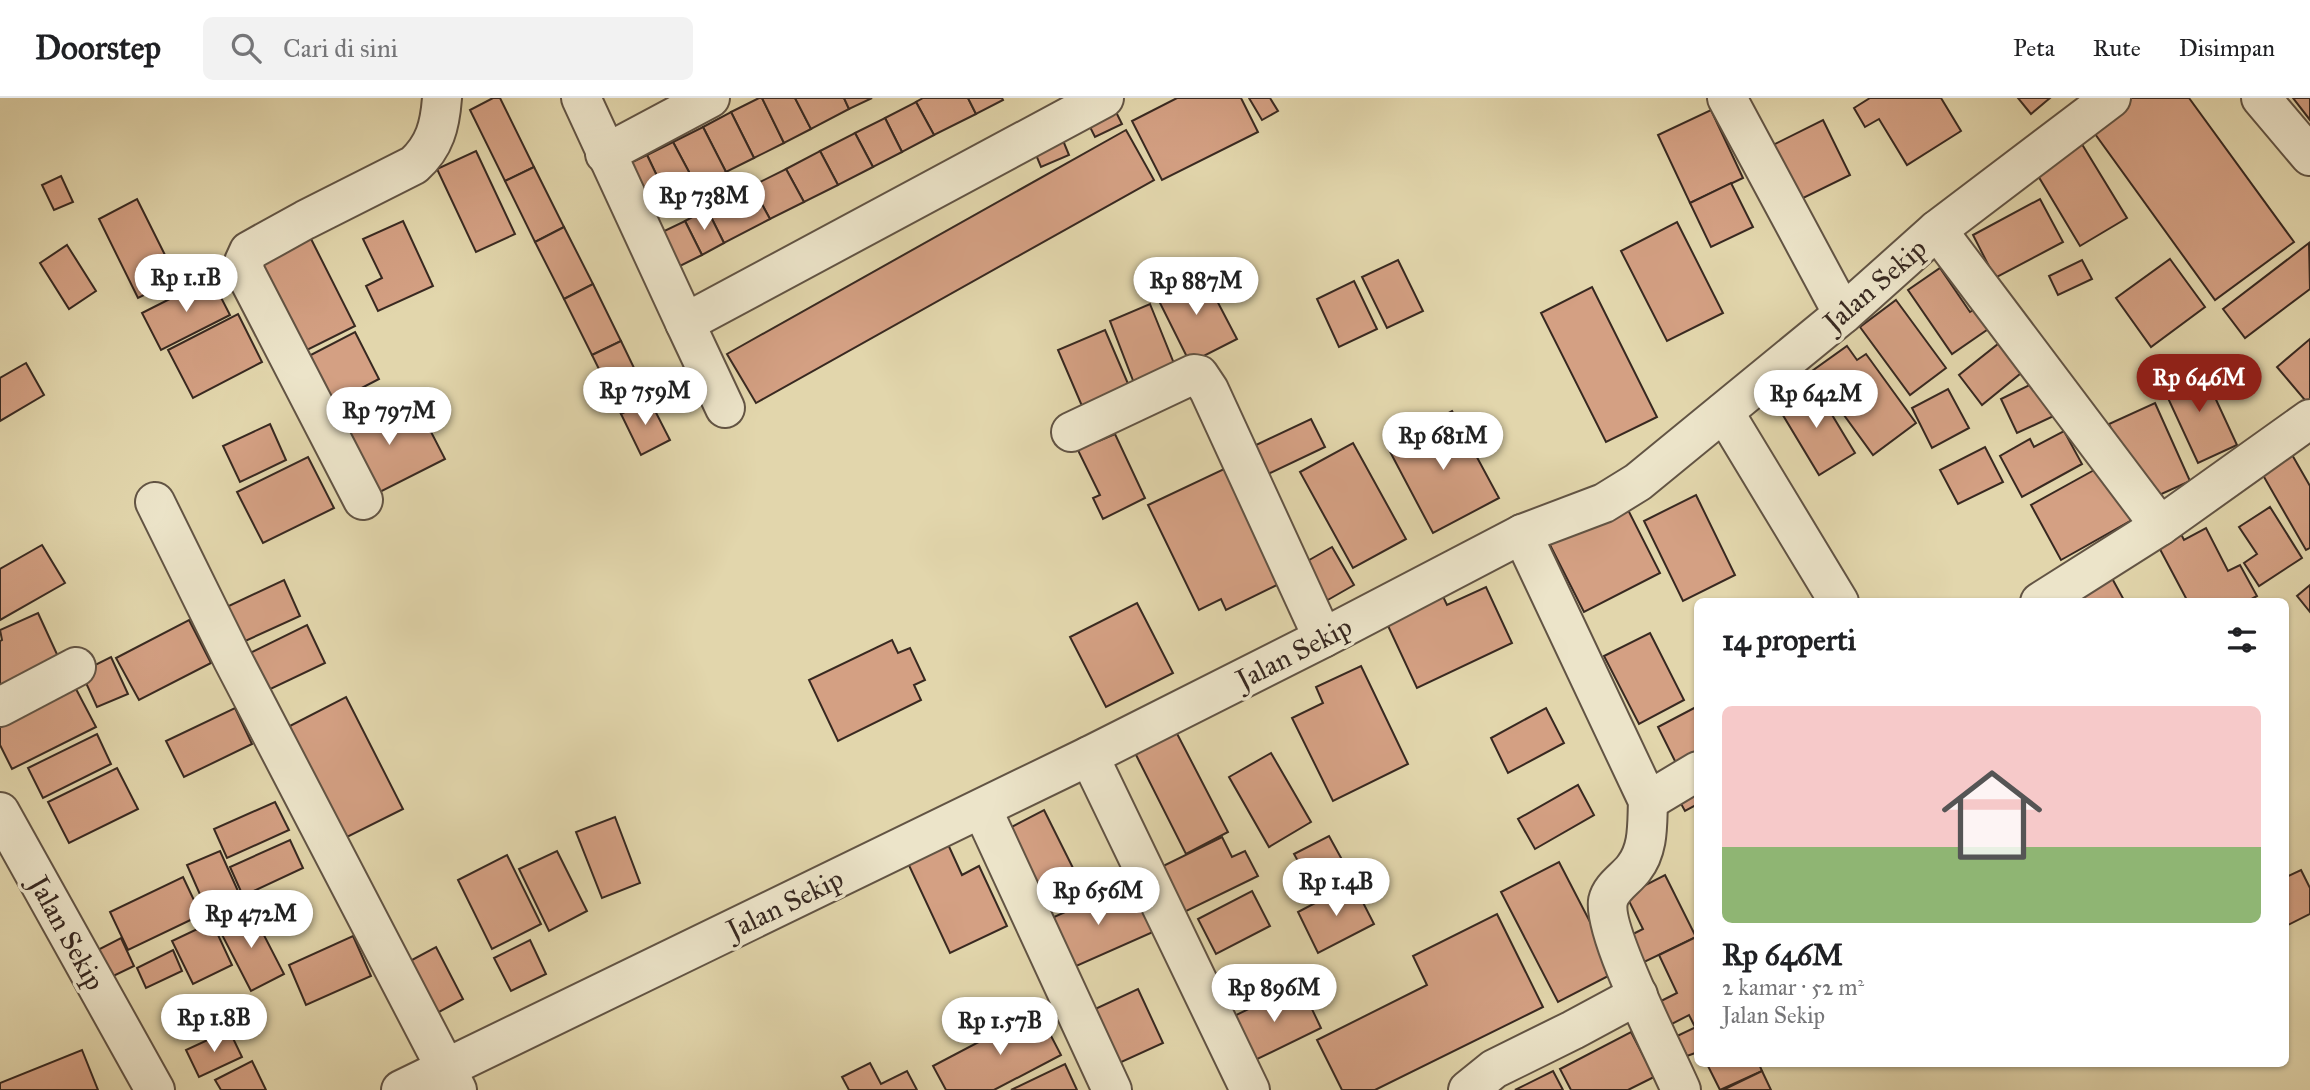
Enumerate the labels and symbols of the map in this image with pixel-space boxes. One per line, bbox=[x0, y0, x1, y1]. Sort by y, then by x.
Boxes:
pin: Rp 738M bbox=[639, 172, 769, 232]
street label: Jalan Sekip bbox=[1814, 231, 1934, 341]
pin: Rp 1.1B bbox=[121, 254, 251, 314]
pin: Rp 887M bbox=[1131, 258, 1261, 317]
pin: Rp 646M bbox=[2134, 354, 2264, 414]
pin: Rp 759M bbox=[580, 368, 710, 427]
pin: Rp 642M bbox=[1751, 370, 1881, 430]
pin: Rp 797M bbox=[324, 388, 454, 447]
pin: Rp 681M bbox=[1378, 412, 1508, 472]
street label: Jalan Sekip bbox=[1227, 609, 1358, 698]
pin: Rp 1.4B bbox=[1271, 858, 1401, 918]
street label: Jalan Sekip bbox=[718, 861, 849, 949]
street label: Jalan Sekip bbox=[20, 867, 113, 996]
pin: Rp 656M bbox=[1033, 868, 1163, 927]
pin: Rp 472M bbox=[186, 890, 316, 950]
pin: Rp 896M bbox=[1209, 964, 1339, 1024]
pin: Rp 1.8B bbox=[149, 995, 279, 1054]
pin: Rp 1.57B bbox=[928, 998, 1072, 1057]

